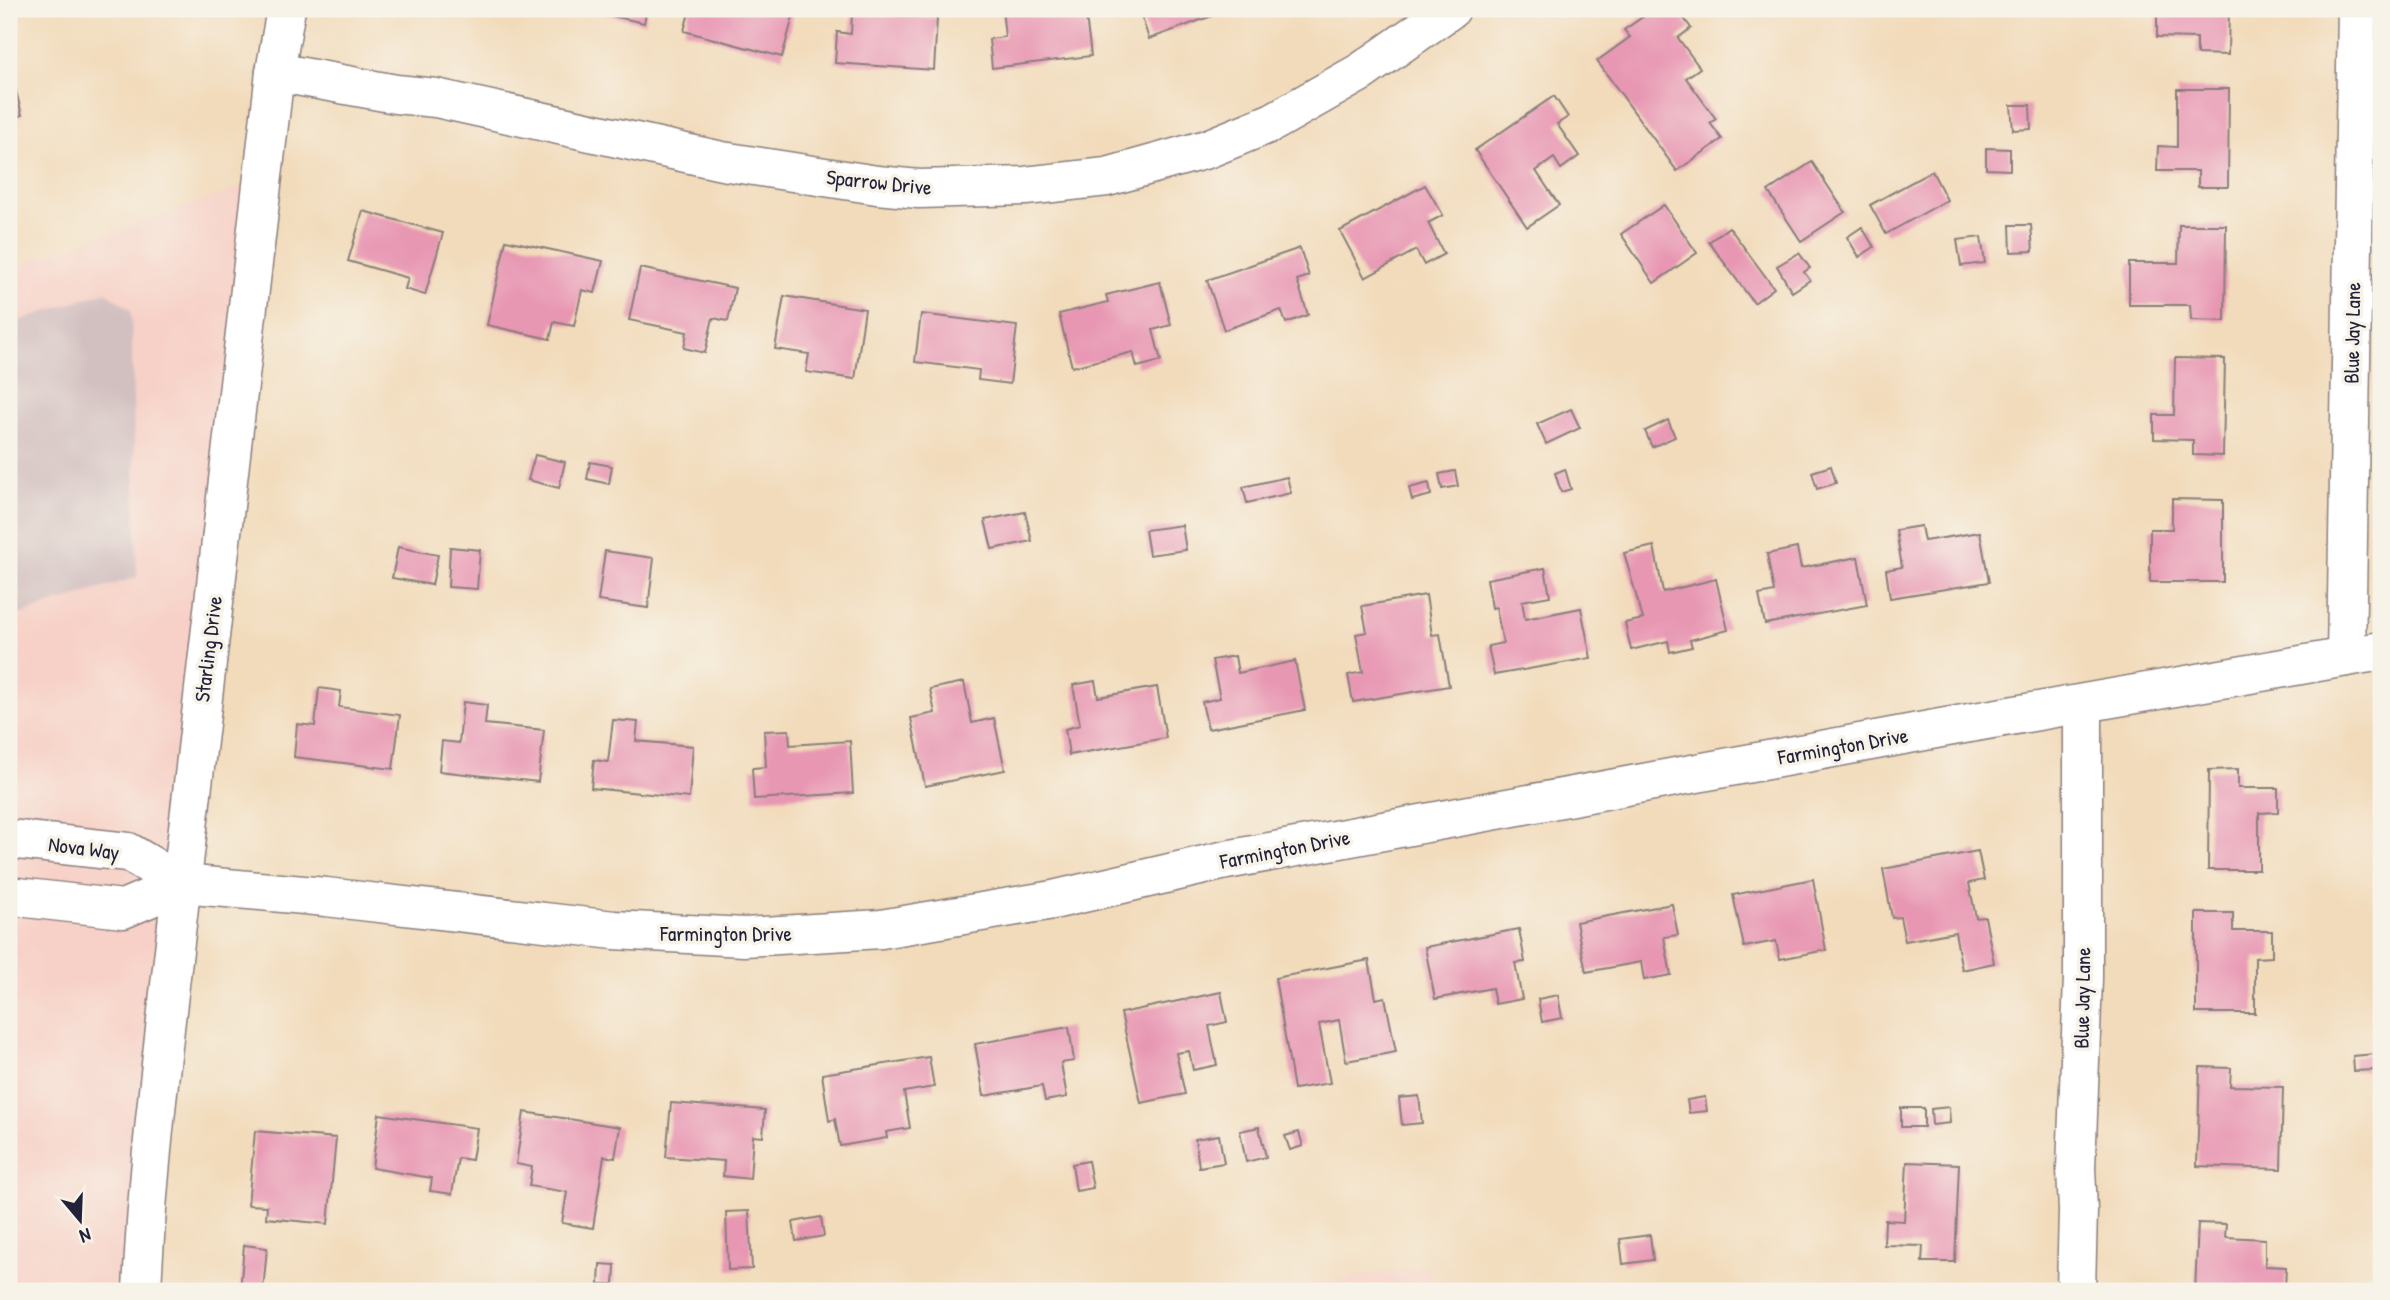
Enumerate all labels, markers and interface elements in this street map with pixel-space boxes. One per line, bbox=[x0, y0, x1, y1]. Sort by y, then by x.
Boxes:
street label: Sparrow Drive bbox=[825, 162, 933, 202]
street label: Blue Jay Lane bbox=[2337, 282, 2367, 384]
street label: Starling Drive bbox=[187, 594, 229, 704]
street label: Farmington Drive bbox=[1775, 720, 1910, 772]
street label: Farmington Drive bbox=[1217, 822, 1352, 876]
street label: Nova Way bbox=[47, 829, 121, 867]
street label: Farmington Drive bbox=[659, 919, 792, 948]
street label: Blue Jay Lane bbox=[2067, 947, 2097, 1049]
north arrow bbox=[46, 1184, 116, 1254]
text: N bbox=[77, 1222, 95, 1250]

